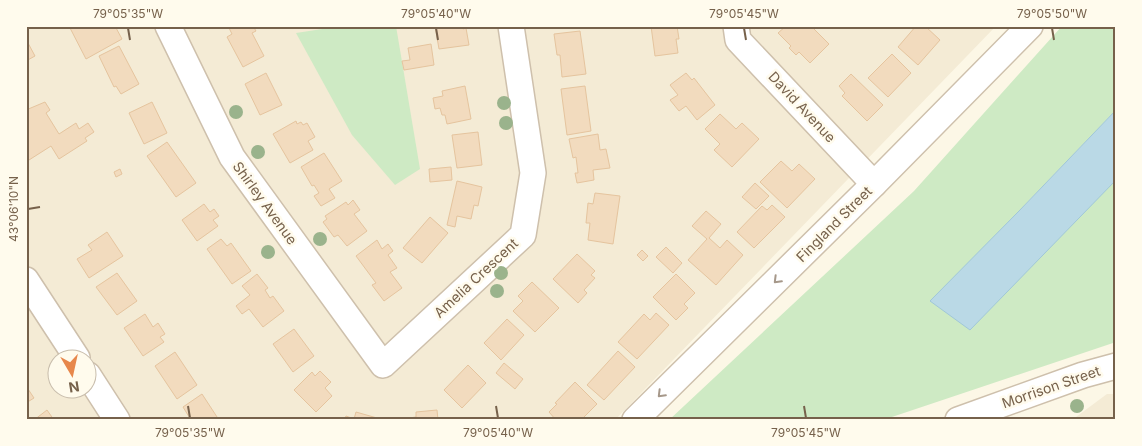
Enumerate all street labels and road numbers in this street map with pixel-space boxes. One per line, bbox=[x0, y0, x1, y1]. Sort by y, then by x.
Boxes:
street label: David Avenue bbox=[765, 68, 840, 146]
street label: Shirley Avenue bbox=[230, 158, 301, 248]
street label: Fingland Street bbox=[792, 182, 875, 265]
street label: Amelia Crescent bbox=[430, 234, 521, 321]
street label: Morrison Street bbox=[999, 362, 1103, 411]

